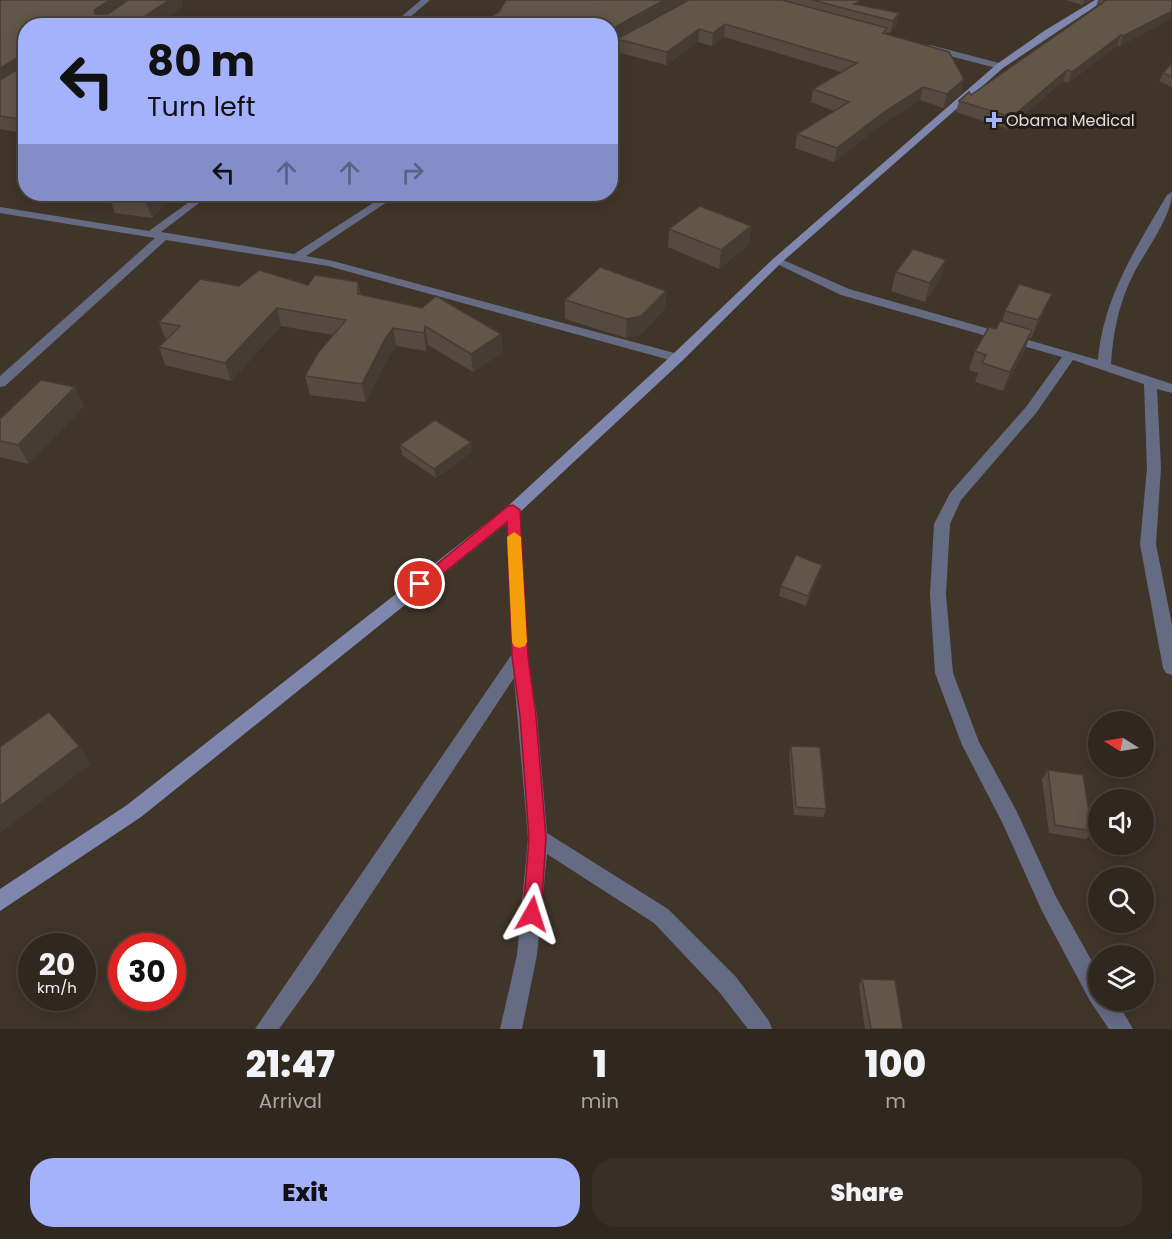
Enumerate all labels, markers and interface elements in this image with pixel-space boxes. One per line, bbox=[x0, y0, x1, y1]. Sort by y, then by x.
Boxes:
text: 80 m bbox=[147, 32, 255, 91]
icon: left bbox=[48, 42, 126, 120]
text: Turn left bbox=[147, 88, 256, 125]
place label: Obama Medical bbox=[1006, 109, 1135, 132]
marker: Obama Medical bbox=[987, 113, 1001, 127]
icon: left bbox=[207, 156, 240, 189]
icon: ahead bbox=[270, 156, 303, 189]
icon: ahead bbox=[333, 156, 366, 189]
icon: right bbox=[396, 156, 429, 189]
pin bbox=[394, 558, 445, 609]
icon: arrive bbox=[403, 567, 436, 600]
north arrow bbox=[1088, 711, 1154, 777]
map controls bbox=[1088, 711, 1154, 1011]
button: sound bbox=[1088, 789, 1154, 855]
button: search bbox=[1088, 867, 1154, 933]
position arrow bbox=[500, 882, 564, 946]
speed limit sign: 30 bbox=[108, 933, 186, 1011]
text: 20 bbox=[39, 943, 75, 986]
button: layers bbox=[1088, 945, 1154, 1011]
text: km/h bbox=[37, 977, 77, 998]
text: 21:47 bbox=[246, 1039, 335, 1090]
text: 1 bbox=[593, 1039, 607, 1090]
text: 100 bbox=[865, 1039, 926, 1090]
text: Arrival bbox=[259, 1087, 322, 1115]
text: min bbox=[581, 1087, 619, 1115]
text: m bbox=[885, 1087, 906, 1115]
button: Exit bbox=[30, 1158, 580, 1227]
button: Share bbox=[592, 1158, 1142, 1227]

